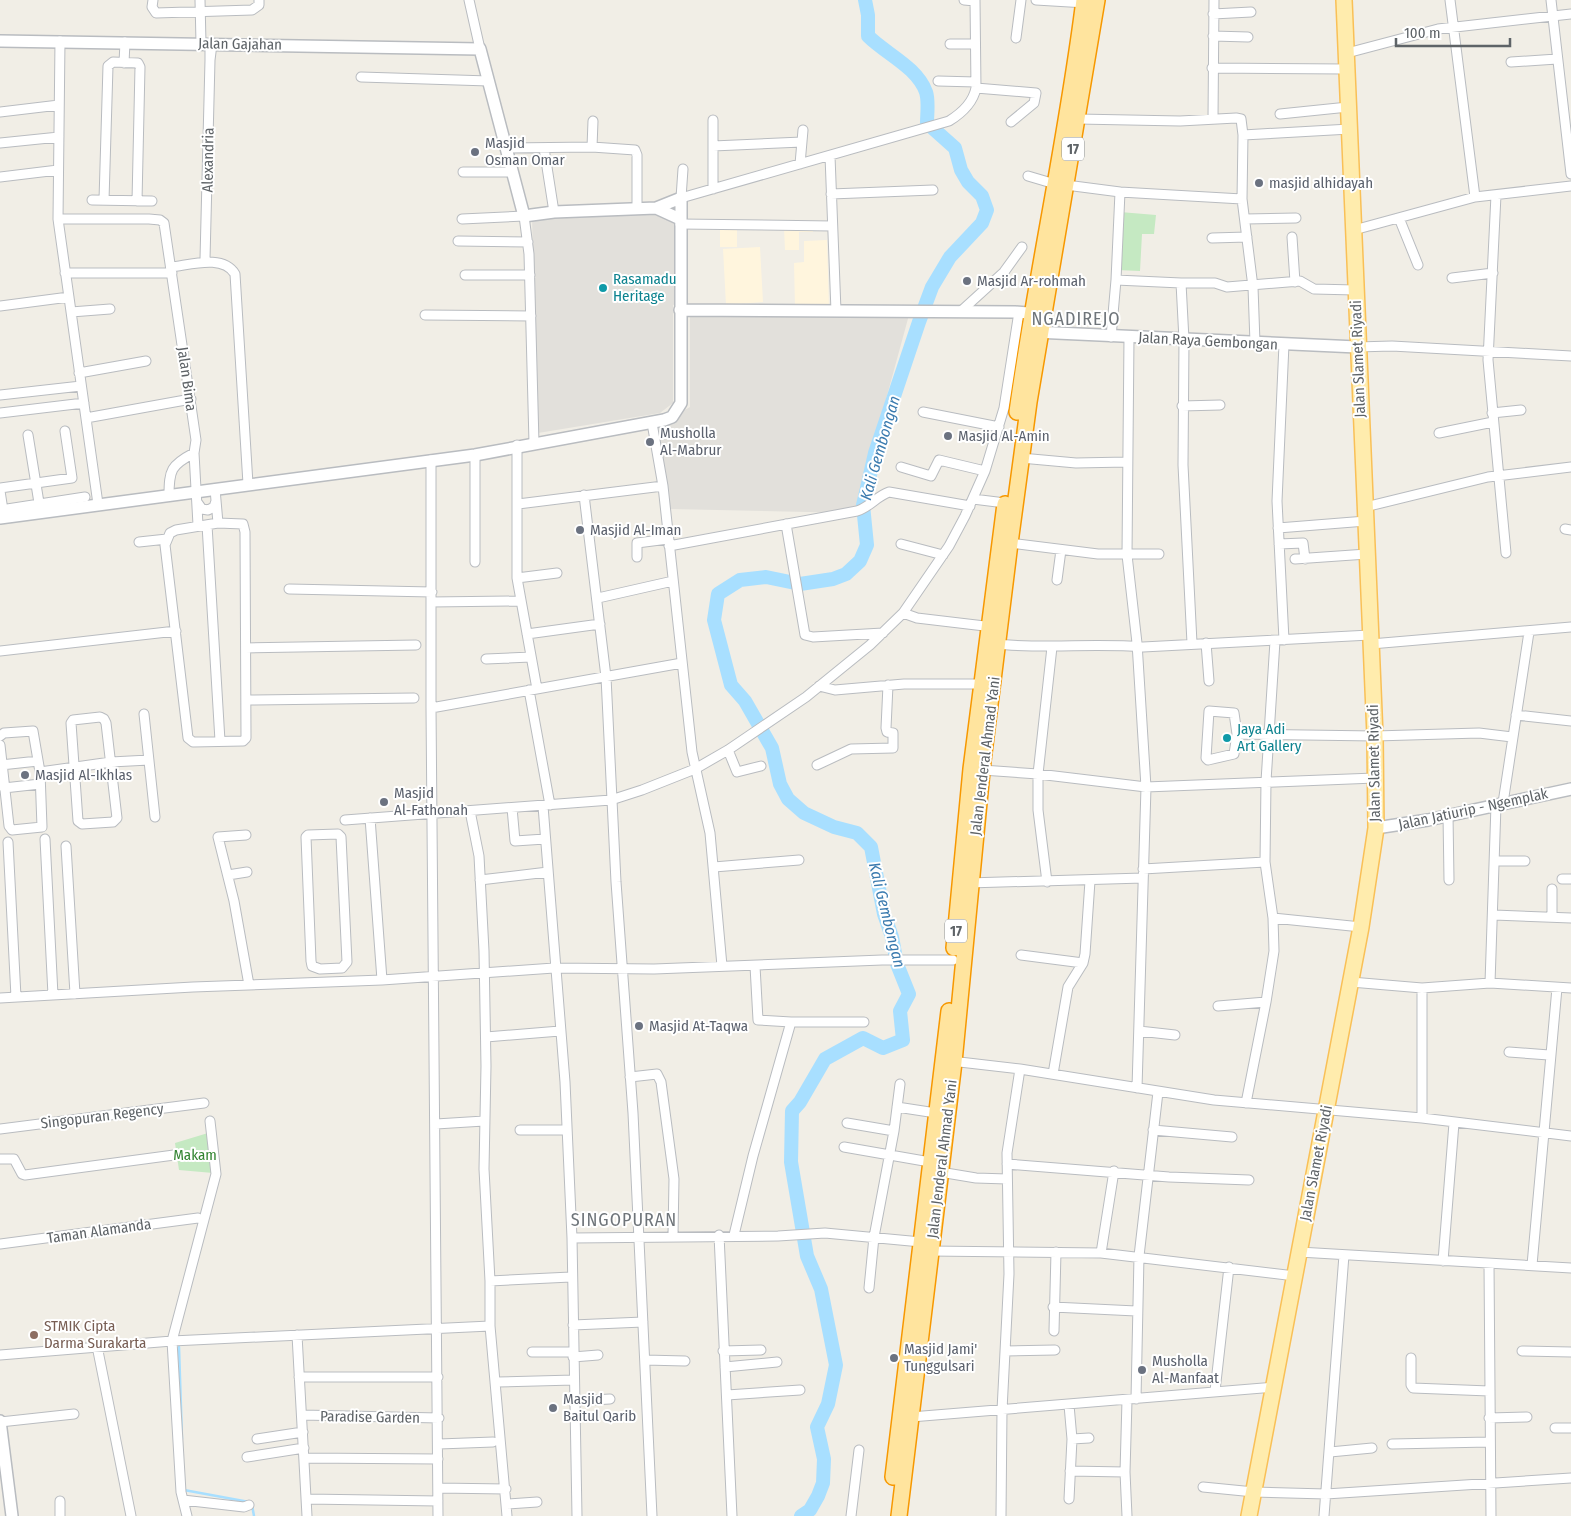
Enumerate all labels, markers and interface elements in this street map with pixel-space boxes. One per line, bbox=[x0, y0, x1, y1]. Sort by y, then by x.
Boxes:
scale bar bbox=[1396, 15, 1510, 47]
text: 100 m bbox=[1404, 24, 1441, 42]
street label: Jalan Gajahan bbox=[198, 34, 282, 54]
street label: Alexandria bbox=[198, 127, 218, 193]
place label: Masjid Osman Omar bbox=[485, 134, 565, 169]
road number: 17 bbox=[1062, 138, 1084, 160]
marker: Masjid Osman Omar bbox=[469, 146, 481, 158]
place label: masjid alhidayah bbox=[1269, 174, 1373, 192]
marker: masjid alhidayah bbox=[1253, 177, 1265, 189]
place label: Rasamadu Heritage bbox=[613, 270, 677, 305]
place label: Masjid Ar-rohmah bbox=[977, 272, 1086, 290]
marker: Masjid Ar-rohmah bbox=[961, 275, 973, 287]
marker: Rasamadu Heritage bbox=[597, 282, 609, 294]
street label: Jalan Slamet Riyadi bbox=[1347, 300, 1369, 418]
district label: NGADIREJO bbox=[1031, 308, 1121, 330]
street label: Jalan Raya Gembongan bbox=[1138, 328, 1278, 354]
street label: Jalan Bima bbox=[174, 346, 200, 412]
water label: Kali Gembongan bbox=[856, 394, 904, 502]
place label: Musholla Al-Mabrur bbox=[660, 424, 722, 459]
place label: Masjid Al-Amin bbox=[958, 427, 1050, 445]
marker: Masjid Al-Amin bbox=[942, 430, 954, 442]
marker: Musholla Al-Mabrur bbox=[644, 436, 656, 448]
place label: Masjid Al-Iman bbox=[590, 521, 681, 539]
marker: Masjid Al-Iman bbox=[574, 524, 586, 536]
street label: Jalan Jenderal Ahmad Yani bbox=[966, 676, 1004, 836]
street label: Jalan Slamet Riyadi bbox=[1364, 704, 1384, 822]
place label: Jaya Adi Art Gallery bbox=[1237, 720, 1302, 755]
marker: Jaya Adi Art Gallery bbox=[1221, 732, 1233, 744]
place label: Masjid Al-Ikhlas bbox=[35, 766, 132, 784]
marker: Masjid Al-Ikhlas bbox=[19, 769, 31, 781]
place label: Masjid Al-Fathonah bbox=[394, 784, 468, 819]
street label: Jalan Jatiurip - Ngemplak bbox=[1396, 784, 1550, 834]
marker: Masjid Al-Fathonah bbox=[378, 796, 390, 808]
water label: Kali Gembongan bbox=[865, 860, 909, 970]
road number: 17 bbox=[945, 919, 967, 942]
place label: Masjid At-Taqwa bbox=[649, 1017, 748, 1035]
marker: Masjid At-Taqwa bbox=[633, 1020, 645, 1032]
street label: Jalan Jenderal Ahmad Yani bbox=[923, 1079, 961, 1239]
street label: Singopuran Regency bbox=[39, 1099, 165, 1132]
street label: Jalan Slamet Riyadi bbox=[1296, 1104, 1336, 1222]
park label: Makam bbox=[173, 1146, 217, 1164]
district label: SINGOPURAN bbox=[571, 1209, 677, 1231]
street label: Taman Alamanda bbox=[46, 1215, 152, 1247]
place label: STMIK Cipta Darma Surakarta bbox=[44, 1317, 146, 1352]
marker: STMIK Cipta Darma Surakarta bbox=[28, 1329, 40, 1341]
place label: Masjid Jami' Tunggulsari bbox=[904, 1340, 977, 1375]
marker: Masjid Jami' Tunggulsari bbox=[888, 1352, 900, 1364]
place label: Musholla Al-Manfaat bbox=[1152, 1352, 1219, 1387]
marker: Musholla Al-Manfaat bbox=[1136, 1364, 1148, 1376]
place label: Masjid Baitul Qarib bbox=[563, 1390, 636, 1425]
marker: Masjid Baitul Qarib bbox=[547, 1402, 559, 1414]
street label: Paradise Garden bbox=[320, 1407, 420, 1427]

